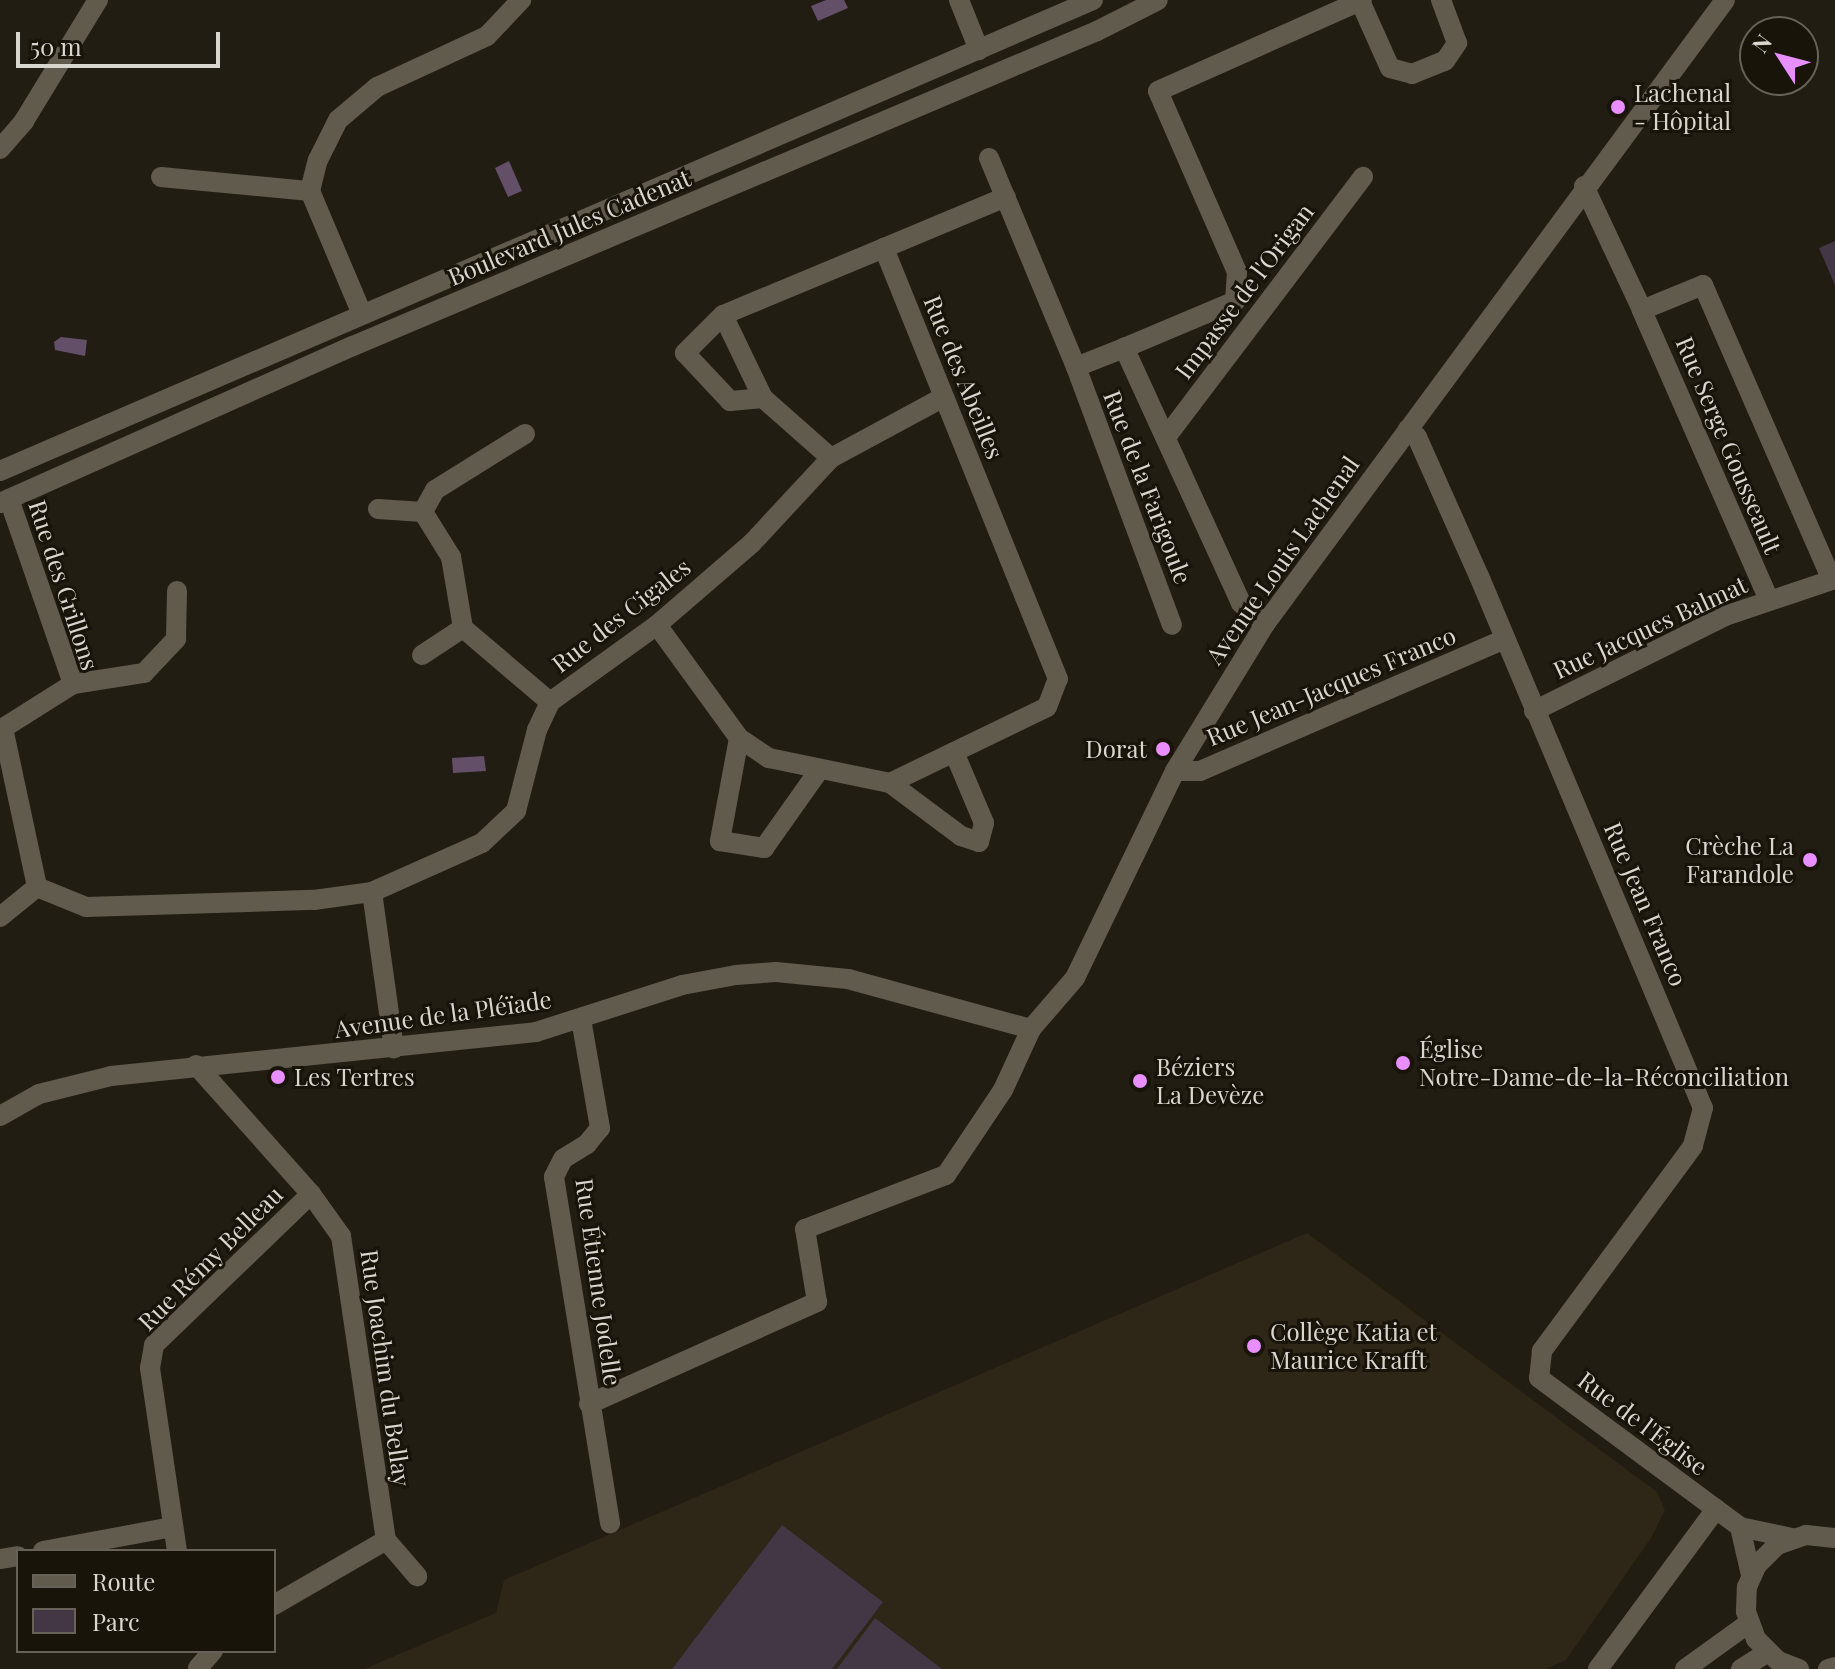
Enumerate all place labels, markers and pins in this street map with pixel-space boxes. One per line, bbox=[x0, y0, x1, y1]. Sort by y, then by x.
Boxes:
place label: Lachenal - Hôpital bbox=[1634, 79, 1731, 135]
marker: Lachenal - Hôpital bbox=[1609, 98, 1627, 116]
place label: Dorat bbox=[1085, 735, 1147, 763]
marker: Dorat bbox=[1154, 740, 1172, 758]
place label: Crèche La Farandole bbox=[1685, 832, 1794, 888]
marker: Crèche La Farandole bbox=[1801, 851, 1819, 869]
place label: Église Notre-Dame-de-la-Réconciliation bbox=[1419, 1035, 1789, 1091]
place label: Béziers La Devèze bbox=[1156, 1053, 1265, 1109]
marker: Église Notre-Dame-de-la-Réconciliation bbox=[1394, 1054, 1412, 1072]
place label: Les Tertres bbox=[294, 1063, 415, 1091]
marker: Les Tertres bbox=[269, 1068, 287, 1086]
marker: Béziers La Devèze bbox=[1131, 1072, 1149, 1090]
place label: Collège Katia et Maurice Krafft bbox=[1270, 1318, 1437, 1374]
marker: Collège Katia et Maurice Krafft bbox=[1245, 1337, 1263, 1355]

